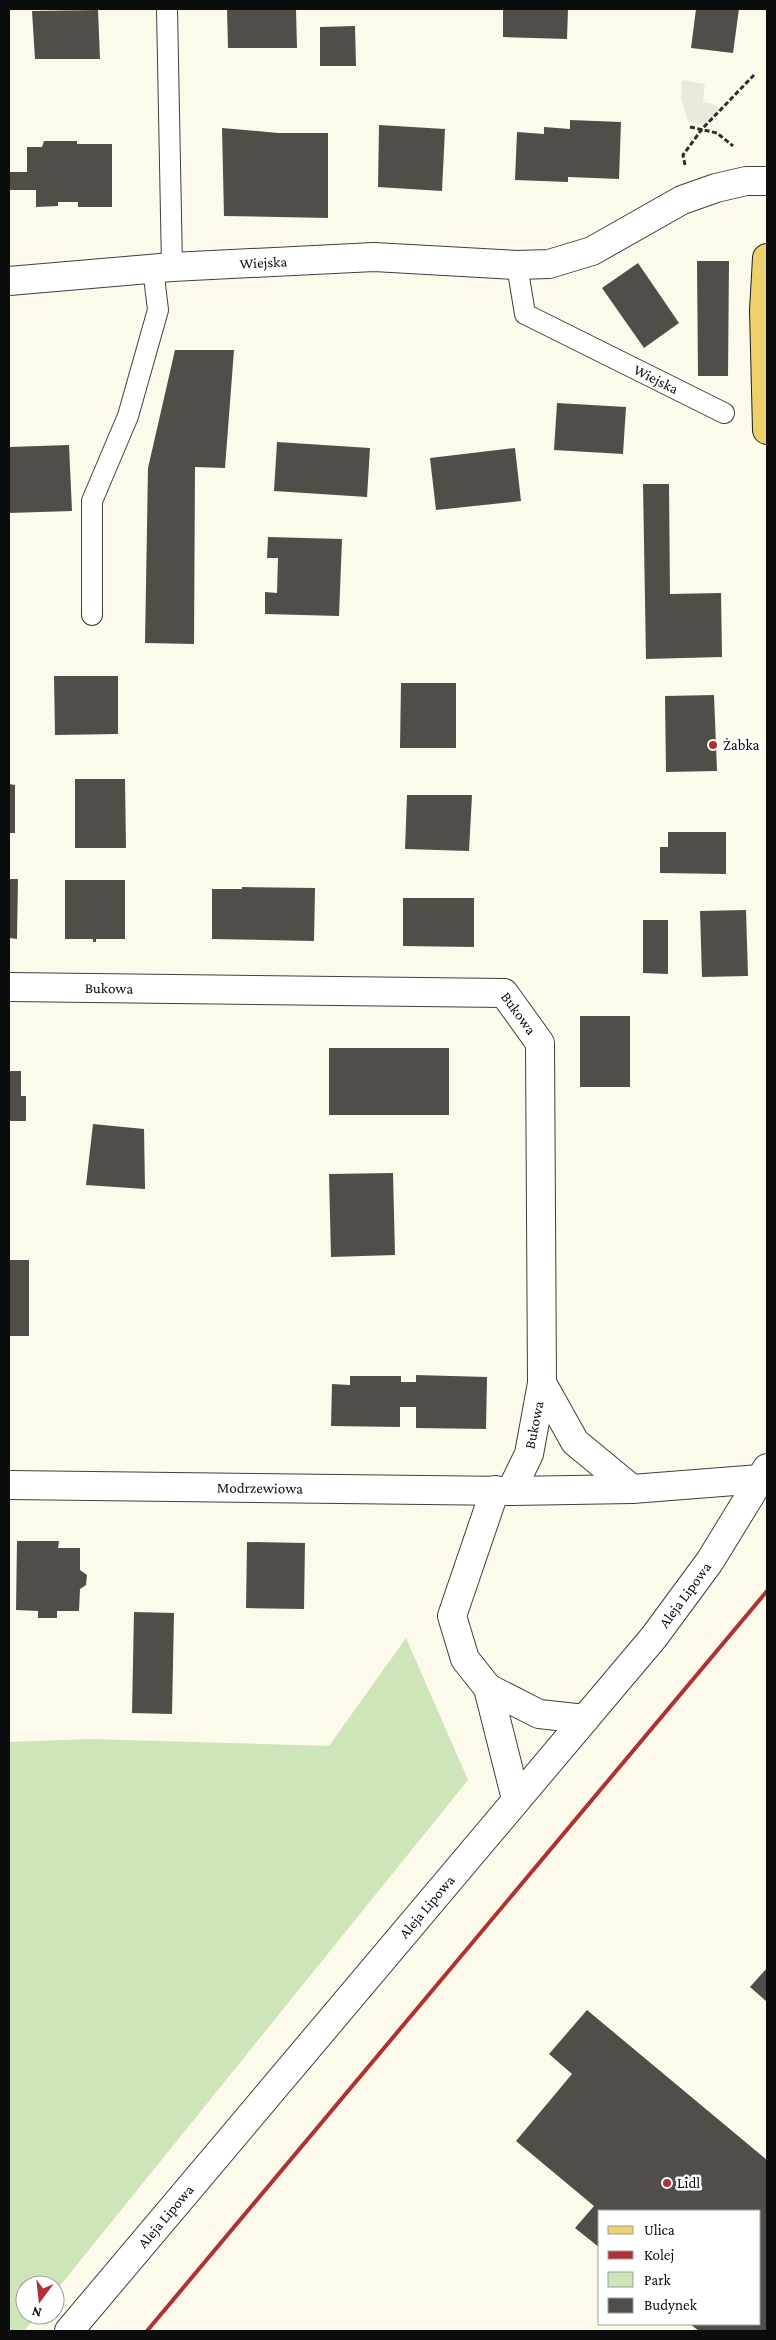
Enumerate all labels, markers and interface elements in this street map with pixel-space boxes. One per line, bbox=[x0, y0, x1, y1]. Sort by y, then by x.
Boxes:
street label: Wiejska bbox=[239, 253, 288, 272]
street label: Wiejska bbox=[631, 361, 681, 397]
place label: Żabka bbox=[723, 737, 760, 753]
marker: Żabka bbox=[707, 739, 719, 751]
street label: Bukowa bbox=[85, 980, 133, 997]
street label: Bukowa bbox=[498, 989, 539, 1038]
street label: Bukowa bbox=[522, 1400, 546, 1450]
street label: Modrzewiowa bbox=[217, 1479, 303, 1497]
street label: Aleja Lipowa bbox=[656, 1559, 714, 1631]
street label: Aleja Lipowa bbox=[396, 1872, 458, 1941]
place label: Lidl bbox=[677, 2175, 700, 2191]
marker: Lidl bbox=[661, 2177, 673, 2189]
street label: Aleja Lipowa bbox=[135, 2182, 197, 2251]
legend bbox=[598, 2210, 761, 2325]
text: Ulica bbox=[644, 2222, 675, 2238]
text: Kolej bbox=[644, 2247, 674, 2264]
text: Park bbox=[644, 2272, 671, 2288]
north arrow bbox=[15, 2275, 65, 2325]
text: Budynek bbox=[644, 2297, 698, 2314]
text: N bbox=[30, 2303, 43, 2322]

